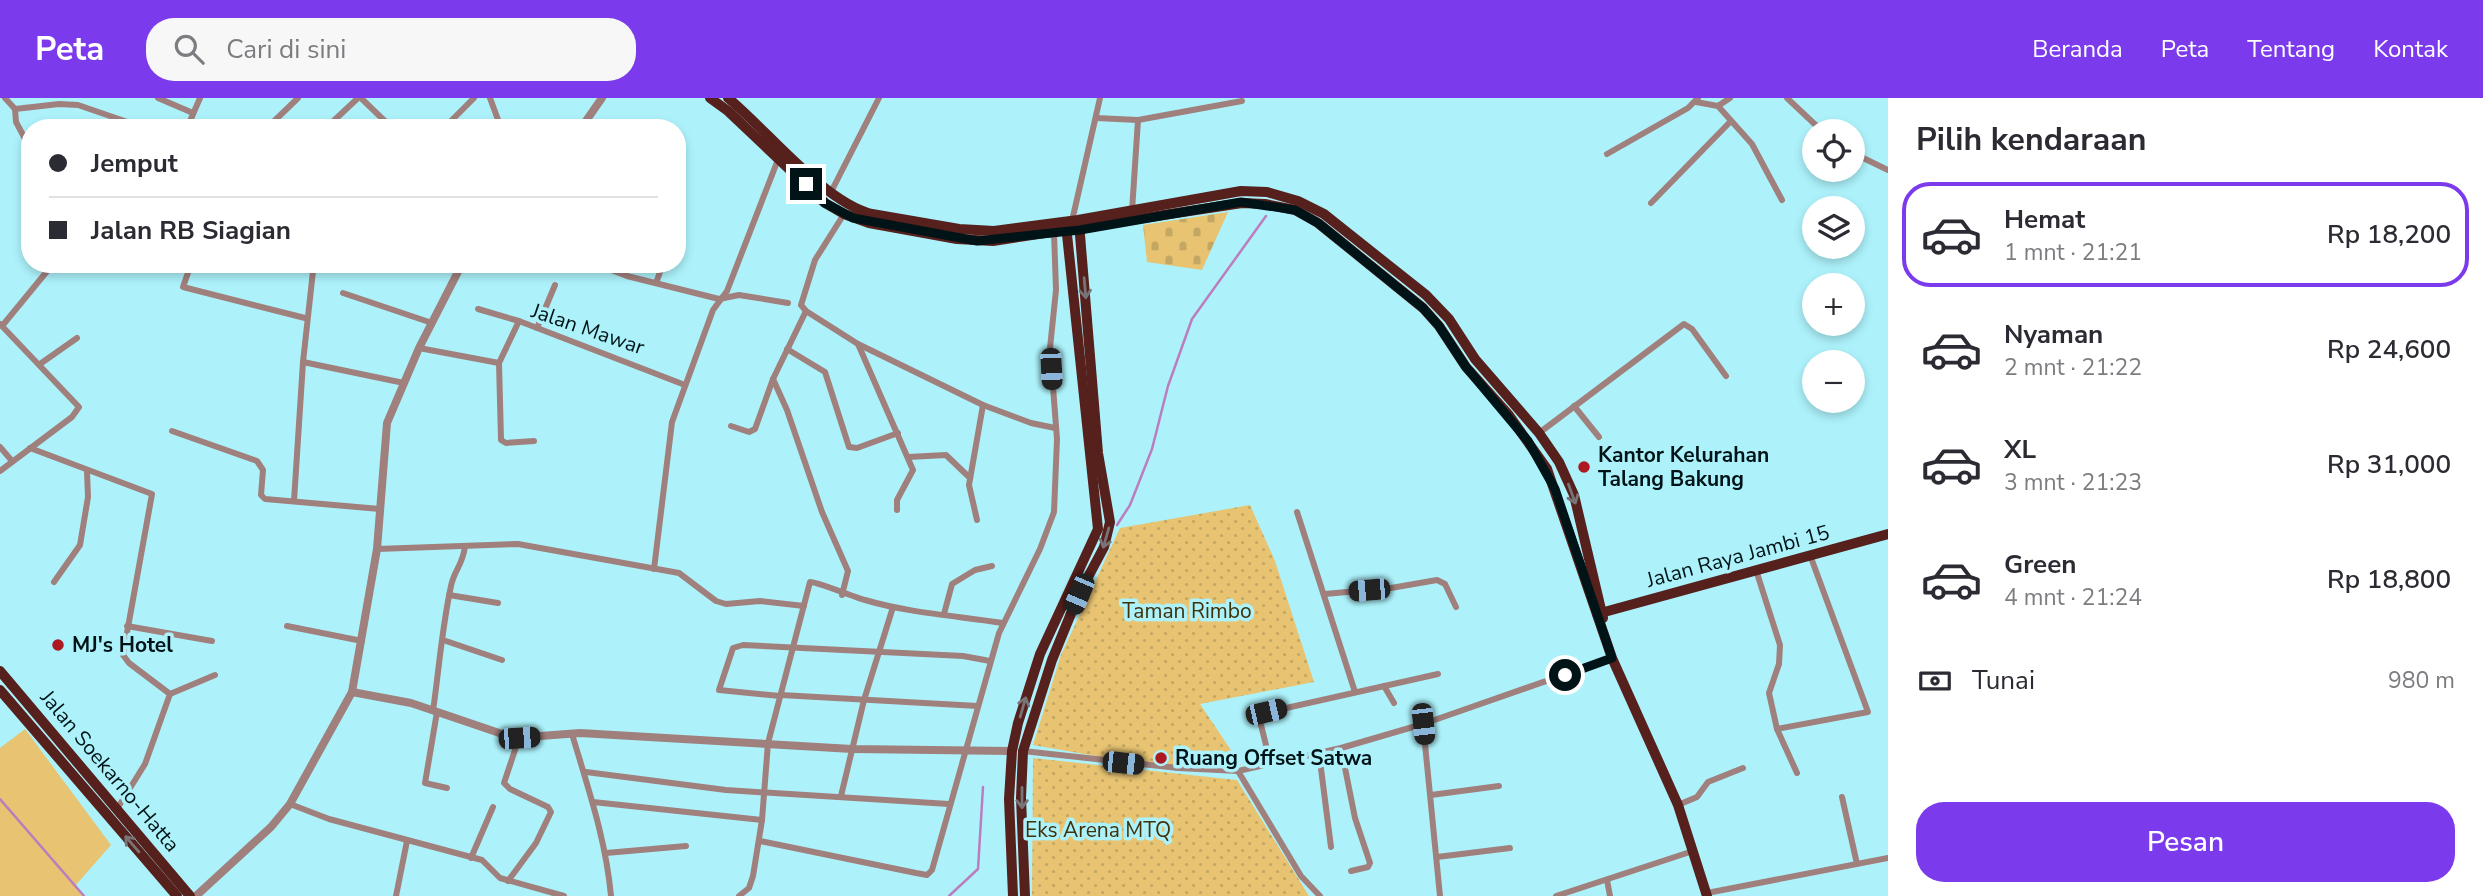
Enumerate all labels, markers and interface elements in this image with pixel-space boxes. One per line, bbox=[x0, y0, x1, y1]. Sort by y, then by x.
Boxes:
search box bbox=[146, 18, 636, 81]
text: Peta bbox=[35, 27, 104, 72]
icon: search bbox=[170, 30, 208, 68]
text: Cari di sini bbox=[226, 32, 346, 67]
text: Beranda bbox=[2032, 33, 2123, 65]
text: Peta bbox=[2161, 33, 2209, 65]
text: Tentang bbox=[2247, 33, 2335, 65]
text: Kontak bbox=[2373, 33, 2448, 65]
text: Pilih kendaraan bbox=[1916, 118, 2146, 161]
map controls bbox=[1802, 119, 1865, 413]
button: locate bbox=[1802, 119, 1865, 182]
text: Jemput bbox=[91, 146, 178, 181]
route end bbox=[790, 168, 822, 200]
button: layers bbox=[1802, 196, 1865, 259]
text: Hemat bbox=[2004, 202, 2085, 237]
icon: car bbox=[1920, 203, 1983, 266]
text: Jalan RB Siagian bbox=[91, 213, 291, 248]
text: Rp 18,200 bbox=[2327, 217, 2451, 252]
text: 1 mnt · 21:21 bbox=[2004, 237, 2142, 268]
button: + bbox=[1802, 273, 1865, 336]
one-way arrow bbox=[1079, 276, 1092, 299]
street label: Jalan Mawar bbox=[527, 296, 649, 362]
text: Nyaman bbox=[2004, 317, 2103, 352]
icon: car bbox=[1920, 318, 1983, 381]
text: Rp 24,600 bbox=[2327, 332, 2451, 367]
car bbox=[1040, 347, 1063, 391]
button: − bbox=[1802, 350, 1865, 413]
text: 2 mnt · 21:22 bbox=[2004, 352, 2142, 383]
text: XL bbox=[2004, 432, 2036, 467]
icon: car bbox=[1920, 433, 1983, 496]
place label: Kantor Kelurahan Talang Bakung bbox=[1598, 441, 1769, 493]
text: Rp 31,000 bbox=[2327, 447, 2451, 482]
marker: Kantor Kelurahan Talang Bakung bbox=[1576, 459, 1592, 475]
text: 3 mnt · 21:23 bbox=[2004, 467, 2142, 498]
one-way arrow bbox=[1567, 483, 1580, 505]
street label: Jalan Raya Jambi 15 bbox=[1642, 518, 1833, 594]
one-way arrow bbox=[1099, 526, 1112, 549]
text: Green bbox=[2004, 547, 2077, 582]
icon: car bbox=[1920, 548, 1983, 611]
text: Rp 18,800 bbox=[2327, 562, 2451, 597]
car bbox=[1062, 571, 1097, 617]
car bbox=[1348, 578, 1391, 602]
text: 4 mnt · 21:24 bbox=[2004, 582, 2142, 613]
park label: Taman Rimbo bbox=[1122, 597, 1252, 625]
place label: MJ's Hotel bbox=[72, 631, 173, 659]
marker: MJ's Hotel bbox=[50, 637, 66, 653]
route start bbox=[1549, 659, 1581, 691]
icon: cash bbox=[1916, 662, 1954, 700]
text: Tunai bbox=[1972, 663, 2035, 698]
text: 980 m bbox=[2388, 665, 2455, 696]
street label: Jalan Soekarno-Hatta bbox=[33, 684, 186, 858]
one-way arrow bbox=[1017, 696, 1030, 719]
car bbox=[1244, 697, 1289, 727]
car bbox=[1411, 702, 1436, 746]
car bbox=[498, 726, 541, 750]
place label: Ruang Offset Satwa bbox=[1175, 744, 1372, 772]
car bbox=[1102, 750, 1145, 776]
marker: Ruang Offset Satwa bbox=[1153, 750, 1169, 766]
one-way arrow bbox=[1015, 786, 1029, 809]
button: Pesan bbox=[1916, 802, 2455, 882]
park label: Eks Arena MTQ bbox=[1025, 816, 1171, 844]
one-way arrow bbox=[124, 836, 140, 854]

